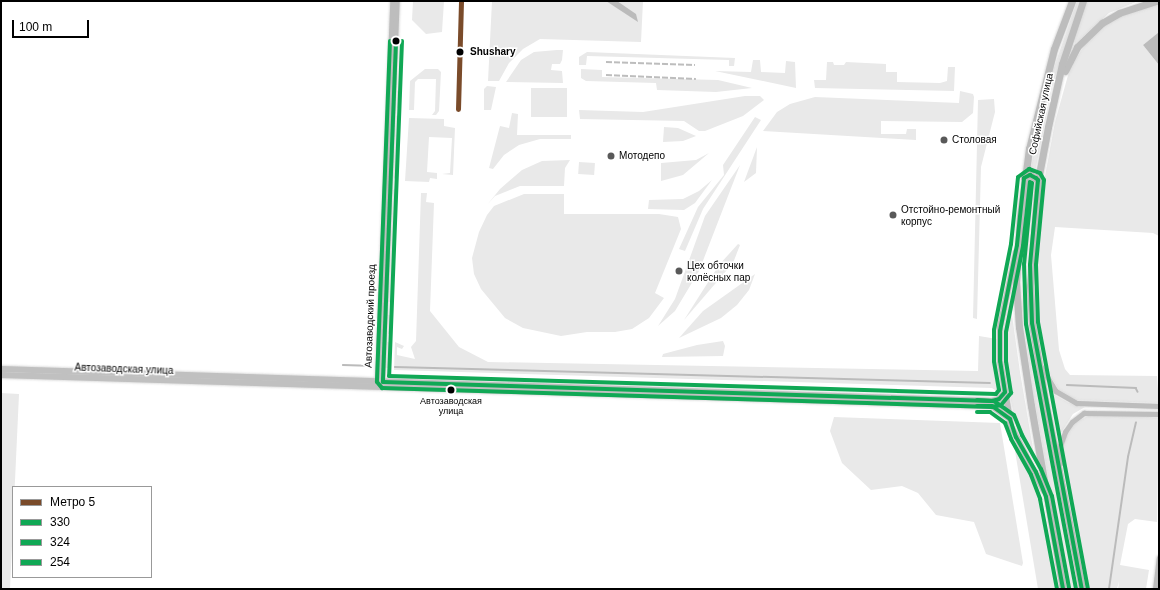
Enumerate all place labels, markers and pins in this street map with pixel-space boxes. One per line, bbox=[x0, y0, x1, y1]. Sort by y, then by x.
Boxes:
unlabelled marker bbox=[391, 36, 401, 46]
marker: Shushary bbox=[453, 45, 467, 59]
place label: Shushary bbox=[470, 46, 516, 58]
place label: Столовая bbox=[952, 134, 997, 146]
marker: Столовая bbox=[939, 135, 949, 145]
place label: Мотодепо bbox=[619, 150, 665, 162]
marker: Мотодепо bbox=[606, 151, 616, 161]
place label: Отстойно-ремонтный корпус bbox=[901, 203, 1000, 226]
marker: Отстойно-ремонтный корпус bbox=[888, 210, 898, 220]
place label: Цех обточки колёсных пар bbox=[687, 259, 750, 282]
marker: Цех обточки колёсных пар bbox=[674, 266, 684, 276]
marker: Автозаводская улица bbox=[446, 385, 456, 395]
place label: Автозаводская улица bbox=[420, 396, 482, 417]

